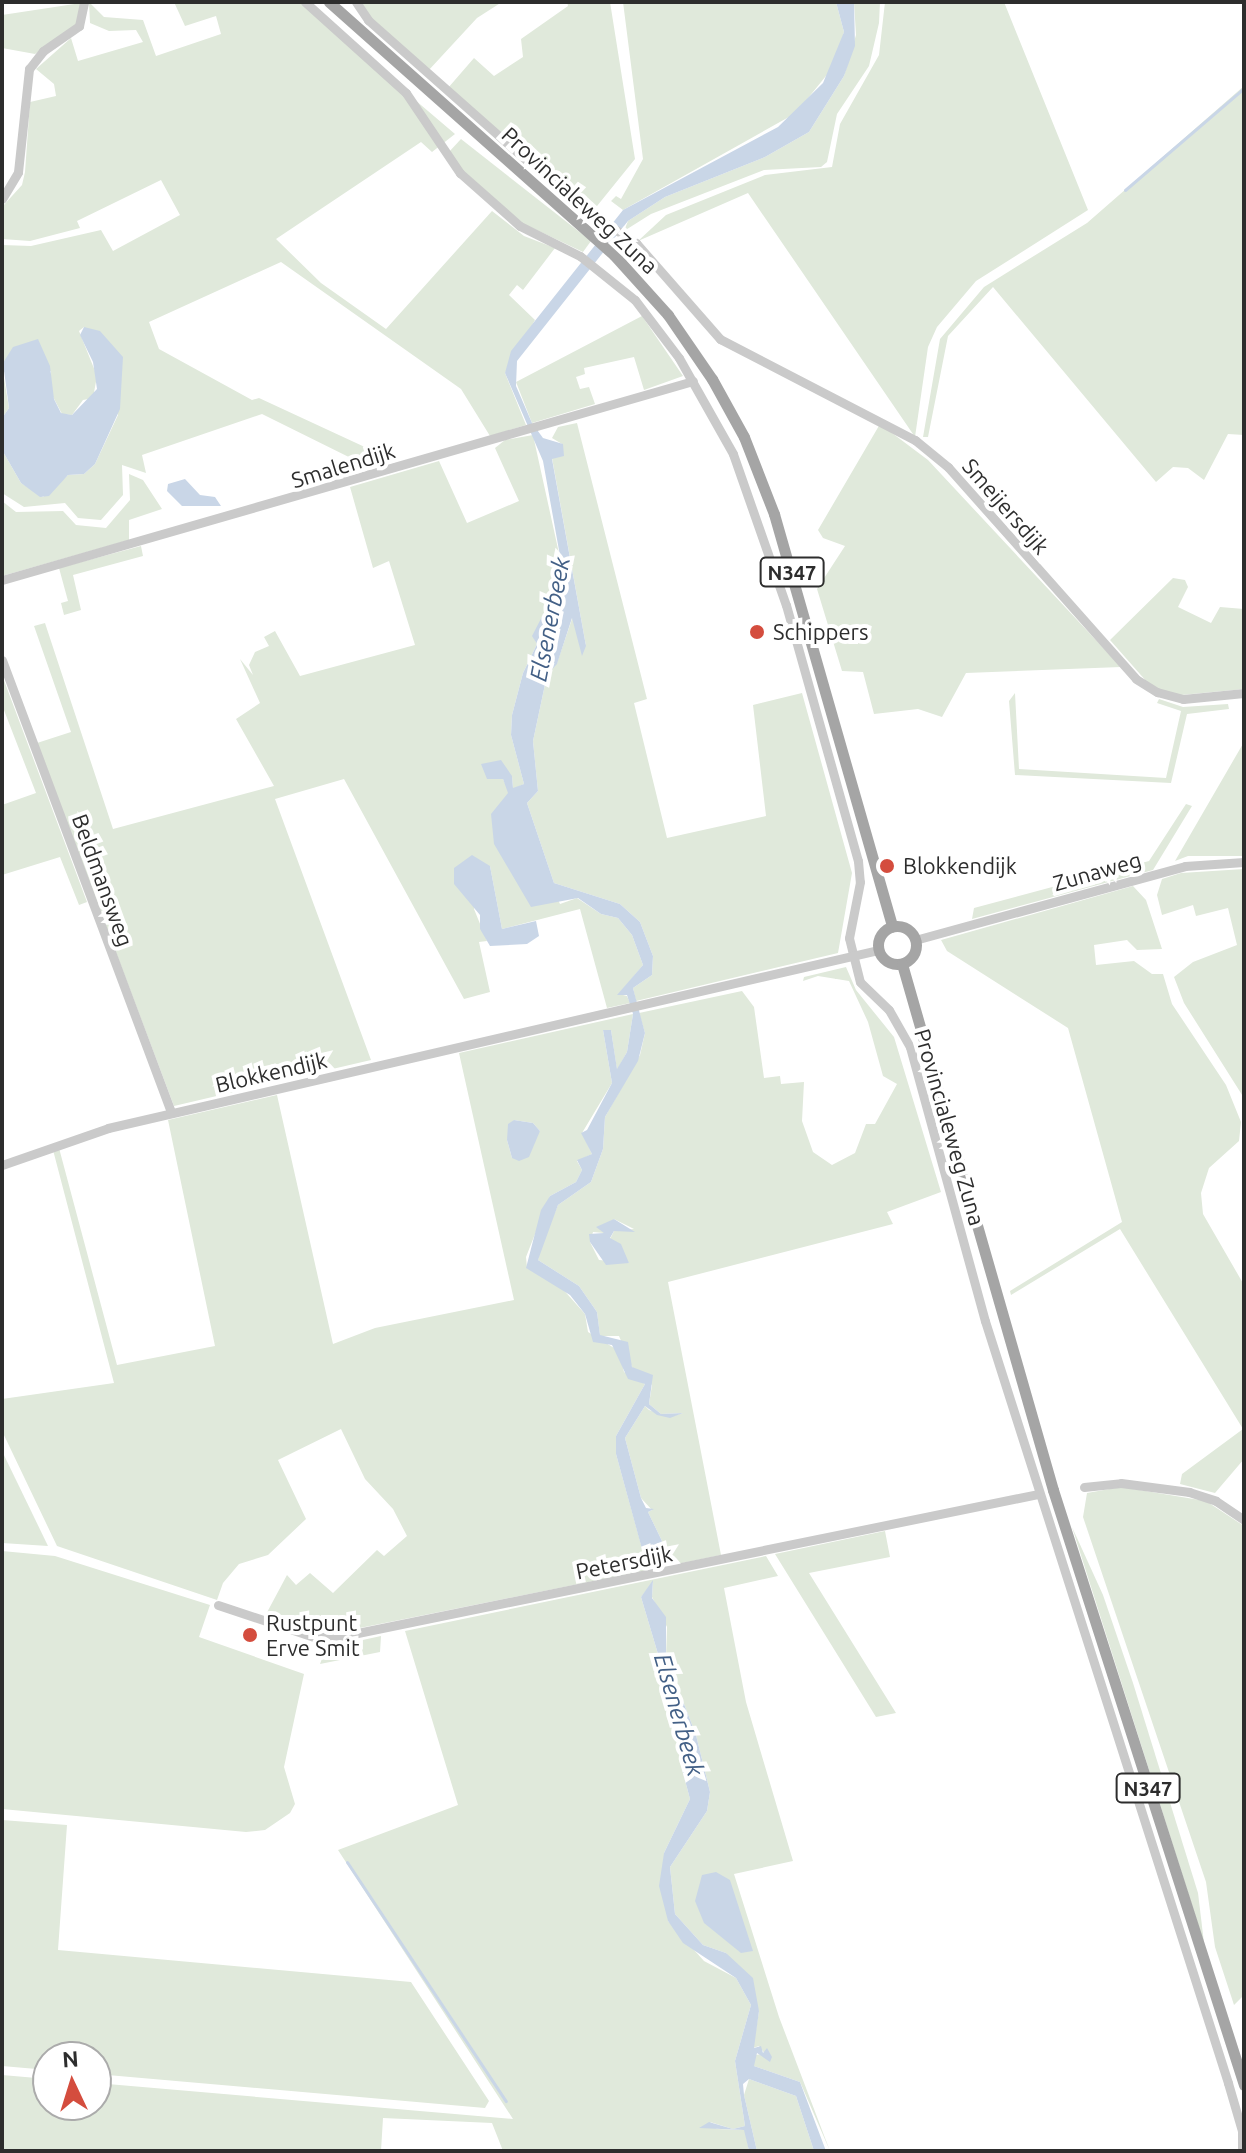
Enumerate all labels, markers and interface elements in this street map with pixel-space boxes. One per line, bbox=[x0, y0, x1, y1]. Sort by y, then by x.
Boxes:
street label: Provincialeweg Zuna bbox=[497, 121, 663, 279]
street label: Smalendijk bbox=[288, 437, 398, 493]
street label: Smeijersdijk bbox=[957, 453, 1055, 559]
water label: Elsenerbeek bbox=[524, 554, 576, 684]
road number: N347 bbox=[758, 556, 826, 588]
place label: Schippers bbox=[773, 619, 868, 645]
marker: Schippers bbox=[748, 623, 766, 641]
street label: Beldmansweg bbox=[67, 810, 139, 950]
street label: Zunaweg bbox=[1050, 846, 1144, 896]
place label: Blokkendijk bbox=[903, 853, 1017, 879]
marker: Blokkendijk bbox=[878, 857, 896, 875]
street label: Provincialeweg Zuna bbox=[909, 1026, 991, 1228]
street label: Blokkendijk bbox=[213, 1046, 329, 1098]
street label: Petersdijk bbox=[573, 1540, 675, 1584]
place label: Rustpunt Erve Smit bbox=[266, 1609, 360, 1660]
marker: Rustpunt Erve Smit bbox=[241, 1626, 259, 1644]
water label: Elsenerbeek bbox=[648, 1650, 710, 1780]
road number: N347 bbox=[1114, 1772, 1182, 1804]
north arrow bbox=[32, 2041, 112, 2121]
text: N bbox=[61, 2046, 79, 2072]

